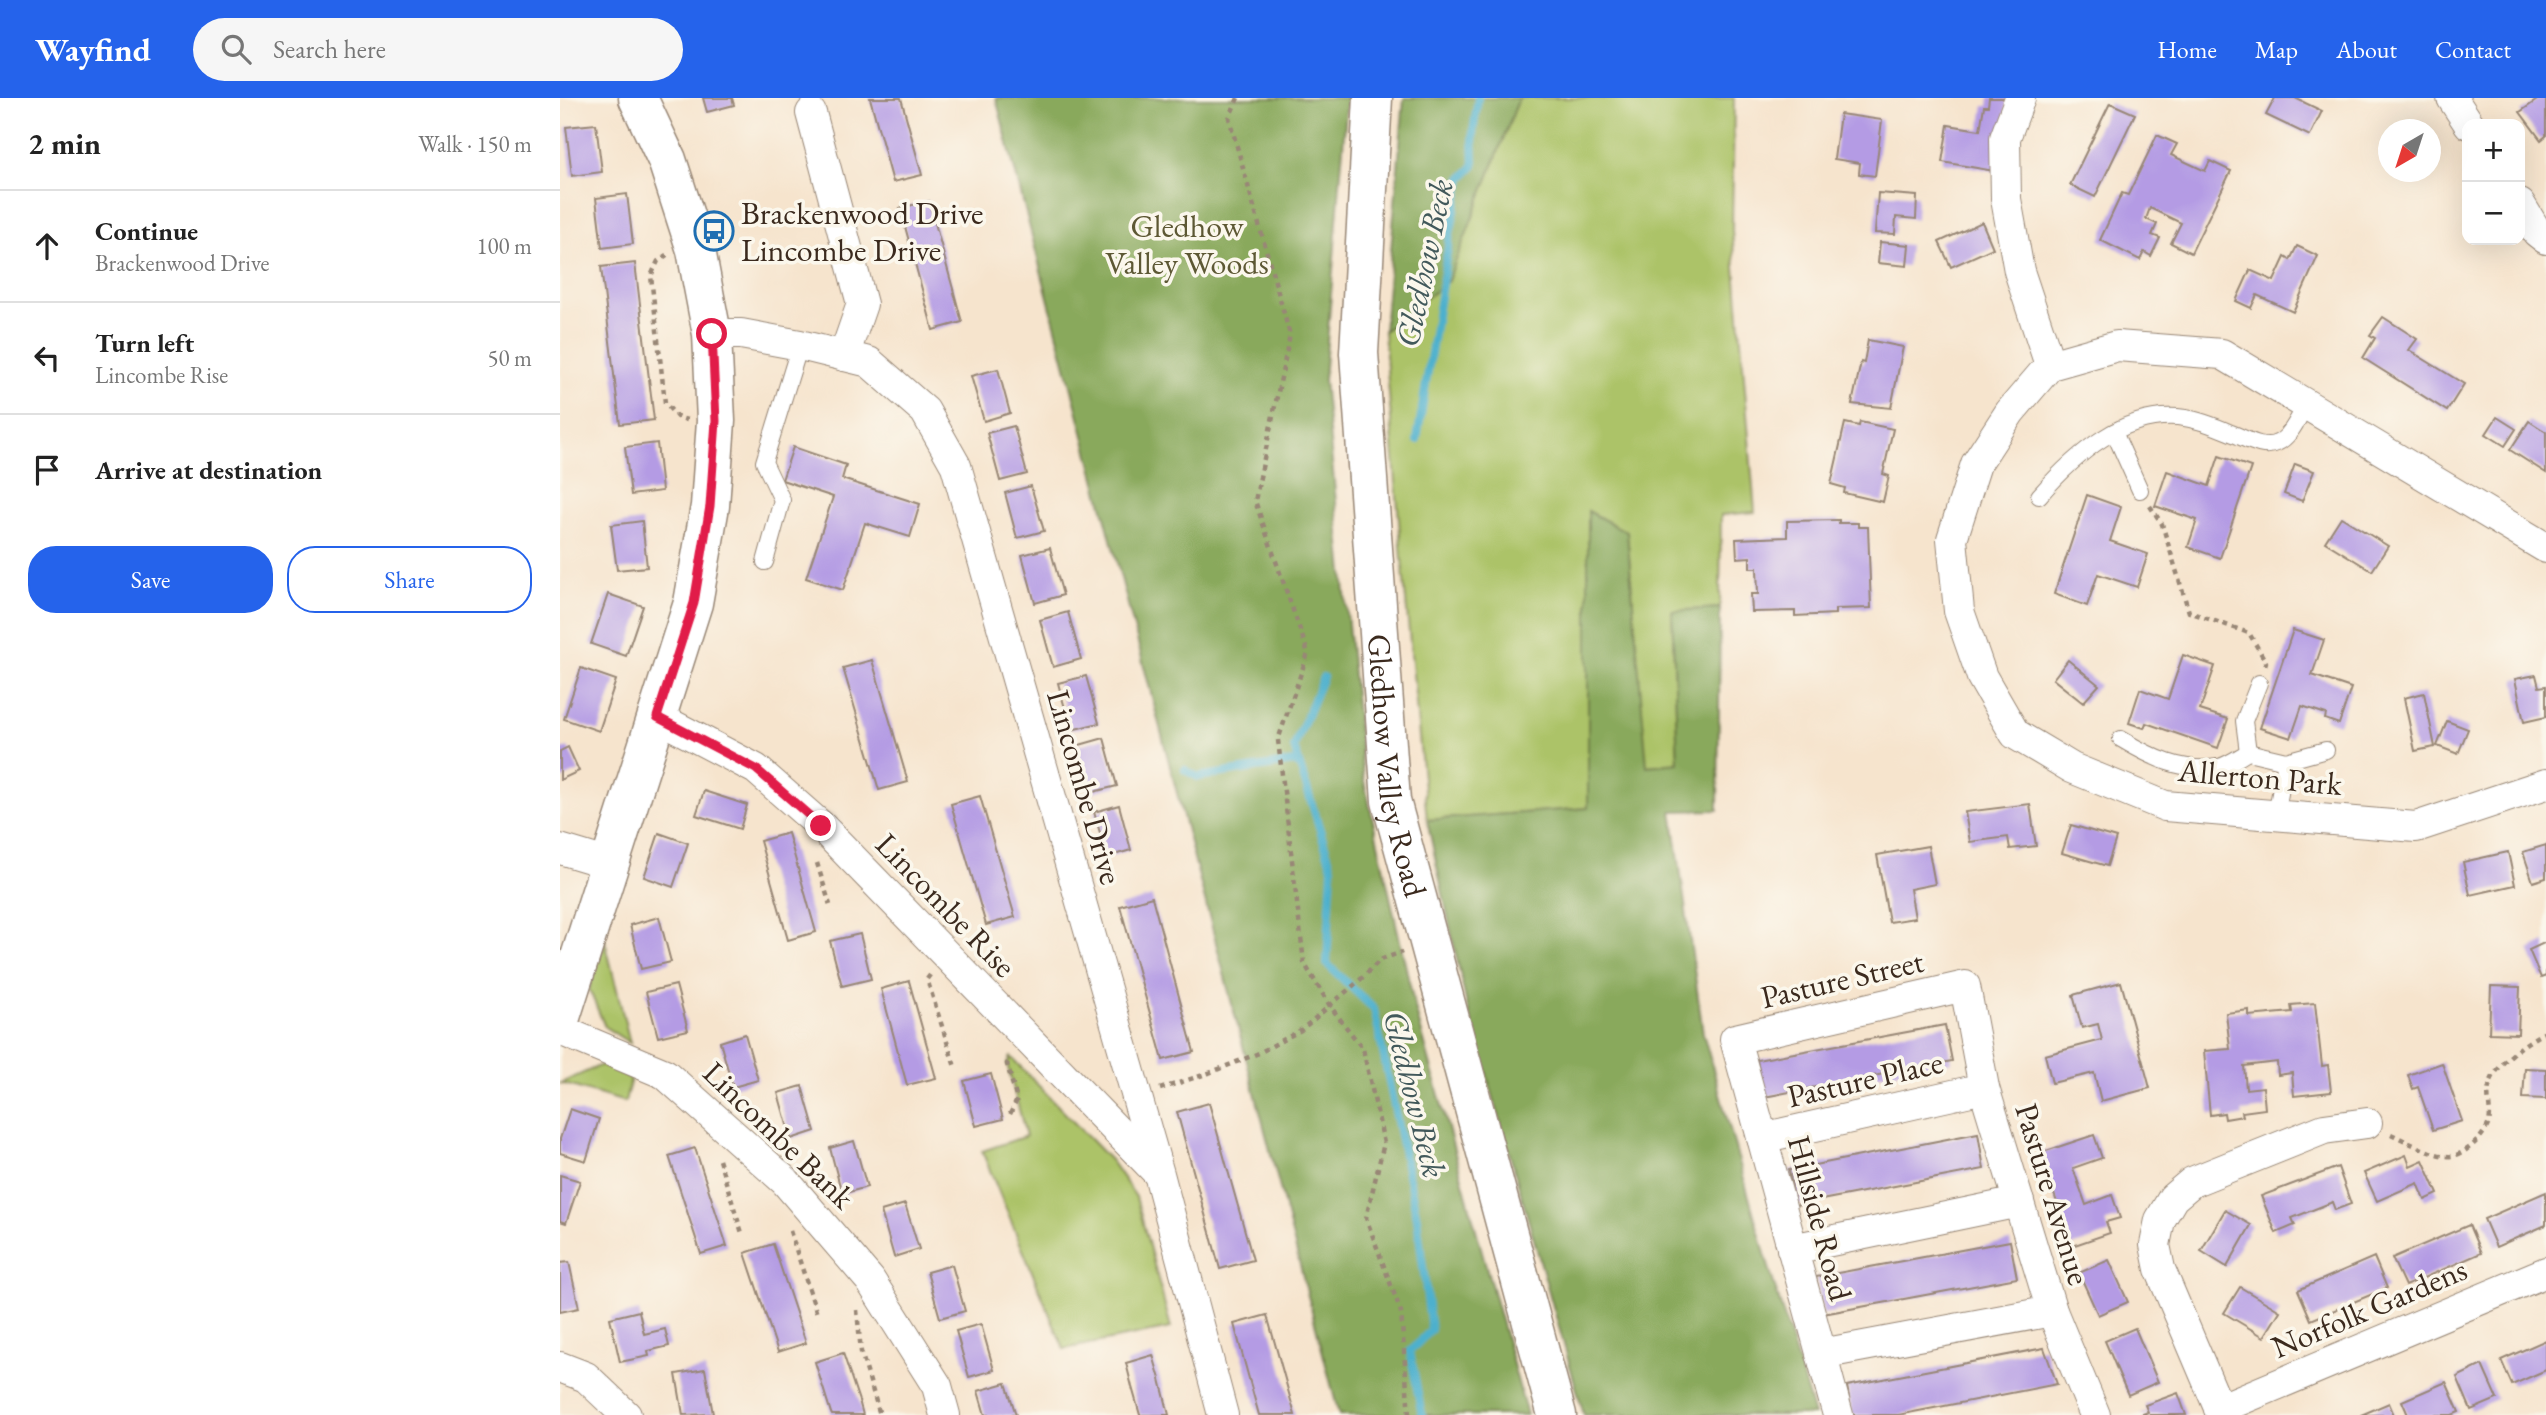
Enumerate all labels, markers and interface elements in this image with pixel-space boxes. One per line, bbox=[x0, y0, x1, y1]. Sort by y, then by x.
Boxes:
search box bbox=[193, 18, 683, 81]
text: Wayfind bbox=[35, 28, 151, 71]
icon: search bbox=[217, 30, 255, 68]
text: Search here bbox=[273, 32, 386, 66]
text: Home bbox=[2157, 34, 2217, 65]
text: Map bbox=[2255, 34, 2298, 65]
text: About bbox=[2336, 34, 2397, 65]
text: Contact bbox=[2435, 34, 2511, 65]
north arrow bbox=[2378, 119, 2441, 182]
map controls bbox=[2462, 119, 2525, 245]
button: + bbox=[2462, 119, 2525, 182]
text: 2 min bbox=[28, 124, 101, 163]
text: Walk · 150 m bbox=[418, 129, 532, 159]
water label: Gledhow Beck bbox=[1385, 175, 1463, 351]
button: − bbox=[2462, 182, 2525, 245]
place label: Brackenwood Drive Lincombe Drive bbox=[741, 192, 984, 271]
park label: Gledhow Valley Woods bbox=[1105, 205, 1269, 284]
bus stop icon: Brackenwood Drive Lincombe Drive bbox=[693, 210, 735, 252]
text: Continue bbox=[95, 214, 198, 248]
icon: ahead bbox=[28, 227, 66, 265]
text: 100 m bbox=[476, 231, 532, 261]
text: Brackenwood Drive bbox=[95, 248, 269, 278]
route start bbox=[696, 318, 727, 349]
text: Turn left bbox=[95, 326, 194, 360]
icon: left bbox=[28, 339, 66, 377]
text: 50 m bbox=[487, 343, 532, 373]
text: Lincombe Rise bbox=[95, 360, 228, 390]
icon: arrive bbox=[28, 451, 66, 489]
text: Arrive at destination bbox=[95, 453, 322, 487]
button: Save bbox=[28, 546, 273, 613]
button: Share bbox=[287, 546, 532, 613]
street label: Gledhow Valley Road bbox=[1358, 632, 1437, 902]
street label: Lincombe Drive bbox=[1037, 685, 1133, 889]
street label: Allerton Park bbox=[2175, 749, 2345, 805]
route end bbox=[805, 810, 836, 841]
street label: Lincombe Rise bbox=[867, 824, 1025, 986]
street label: Pasture Street bbox=[1756, 940, 1928, 1018]
water label: Gledhow Beck bbox=[1374, 1006, 1456, 1182]
street label: Pasture Place bbox=[1783, 1041, 1947, 1117]
street label: Lincombe Bank bbox=[694, 1052, 865, 1219]
street label: Pasture Avenue bbox=[2006, 1098, 2100, 1290]
street label: Hillside Road bbox=[1778, 1131, 1862, 1306]
street label: Norfolk Gardens bbox=[2265, 1248, 2473, 1368]

